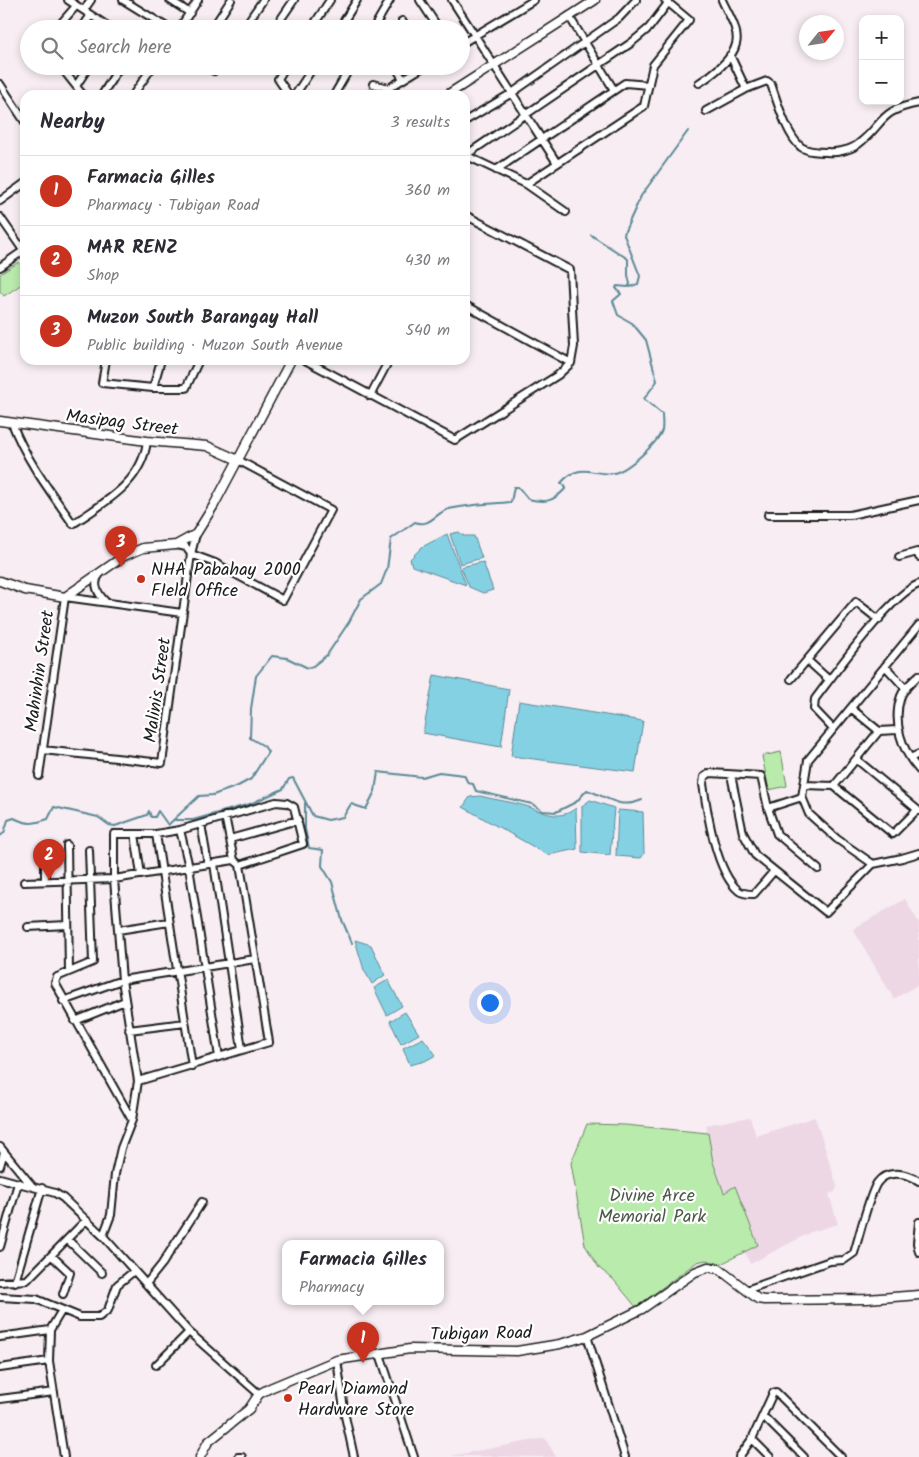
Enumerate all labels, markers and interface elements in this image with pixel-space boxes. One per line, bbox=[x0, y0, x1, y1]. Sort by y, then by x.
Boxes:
north arrow bbox=[799, 15, 844, 60]
map controls bbox=[859, 15, 904, 105]
button: + bbox=[859, 15, 904, 60]
search box bbox=[20, 20, 470, 75]
text: Search here bbox=[78, 33, 172, 63]
icon: search bbox=[38, 34, 66, 62]
button: − bbox=[859, 60, 904, 105]
text: Nearby bbox=[40, 106, 105, 139]
text: 3 results bbox=[391, 110, 450, 135]
text: Farmacia Gilles bbox=[87, 163, 215, 193]
text: 1 bbox=[54, 178, 58, 203]
text: 360 m bbox=[405, 178, 450, 203]
text: Pharmacy · Tubigan Road bbox=[87, 193, 259, 218]
text: MAR RENZ bbox=[87, 233, 178, 263]
text: 2 bbox=[51, 248, 61, 273]
text: 430 m bbox=[405, 248, 450, 273]
text: Shop bbox=[87, 263, 119, 288]
text: Muzon South Barangay Hall bbox=[87, 303, 318, 333]
text: 3 bbox=[52, 318, 60, 343]
text: 540 m bbox=[405, 318, 450, 343]
text: Public building · Muzon South Avenue bbox=[87, 333, 343, 358]
street label: Masipag Street bbox=[64, 402, 181, 445]
pin: 3 bbox=[105, 526, 137, 567]
place label: NHA Pabahay 2000 FIeld Office bbox=[151, 556, 301, 606]
marker: NHA Pabahay 2000 FIeld Office bbox=[135, 573, 147, 585]
street label: Mahinhin Street bbox=[18, 607, 64, 734]
street label: Malinis Street bbox=[137, 635, 180, 745]
pin: 2 bbox=[33, 839, 65, 880]
your location bbox=[477, 990, 503, 1016]
park label: Divine Arce Memorial Park bbox=[598, 1182, 706, 1232]
popup bbox=[282, 1240, 444, 1305]
text: Farmacia Gilles bbox=[299, 1245, 427, 1275]
text: Pharmacy bbox=[299, 1275, 364, 1300]
street label: Tubigan Road bbox=[430, 1319, 533, 1350]
pin: 1 bbox=[347, 1322, 379, 1363]
place label: Pearl Diamond Hardware Store bbox=[298, 1375, 414, 1425]
marker: Pearl Diamond Hardware Store bbox=[282, 1392, 294, 1404]

